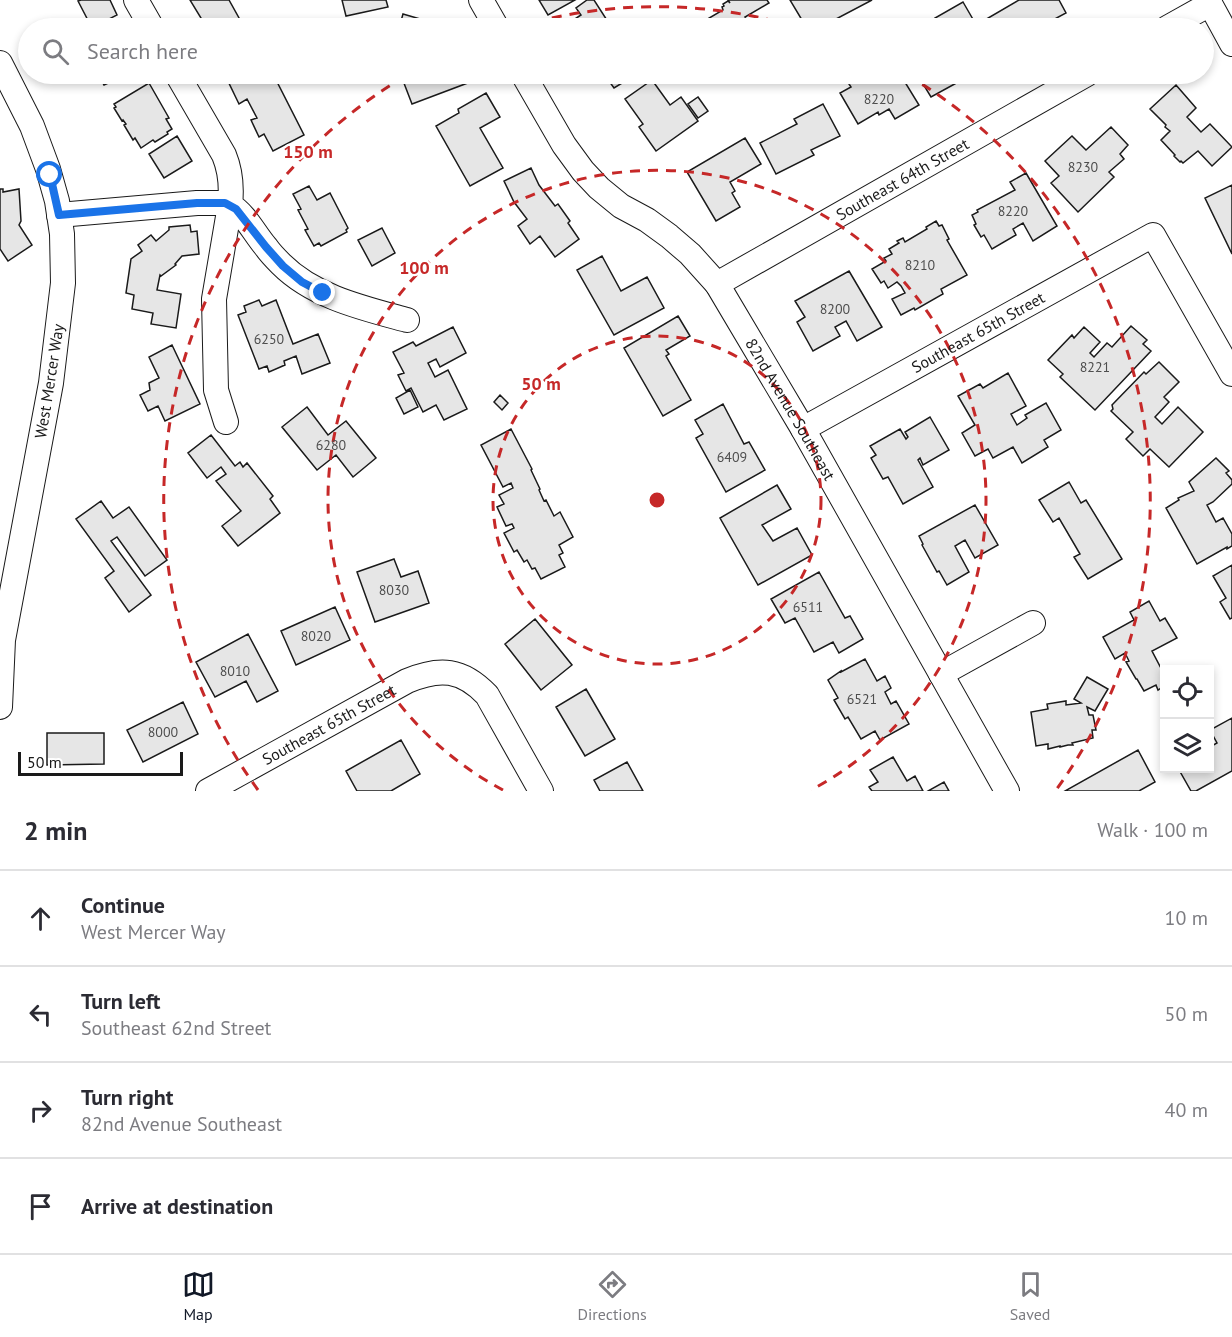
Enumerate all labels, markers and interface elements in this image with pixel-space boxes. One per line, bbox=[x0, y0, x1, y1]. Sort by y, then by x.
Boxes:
search box bbox=[18, 18, 1214, 84]
icon: search bbox=[39, 35, 72, 68]
text: Search here bbox=[87, 37, 198, 65]
house number: 8220 bbox=[864, 90, 895, 108]
street label: Southeast 64th Street bbox=[832, 133, 973, 224]
text: 150 m bbox=[283, 140, 333, 163]
house number: 8230 bbox=[1068, 158, 1099, 176]
route start bbox=[36, 161, 62, 187]
house number: 8220 bbox=[998, 202, 1029, 220]
text: 100 m bbox=[399, 256, 449, 279]
house number: 8210 bbox=[905, 256, 936, 274]
route end bbox=[309, 279, 335, 305]
street label: Southeast 65th Street bbox=[908, 287, 1049, 377]
house number: 8200 bbox=[820, 300, 851, 318]
street label: West Mercer Way bbox=[30, 322, 68, 440]
house number: 6250 bbox=[254, 330, 285, 348]
street label: 82nd Avenue Southeast bbox=[741, 335, 840, 484]
house number: 8221 bbox=[1080, 358, 1110, 376]
text: 50 m bbox=[521, 372, 561, 395]
house number: 6280 bbox=[316, 436, 347, 454]
house number: 6409 bbox=[717, 448, 747, 466]
centre of rings bbox=[647, 490, 667, 510]
house number: 8030 bbox=[379, 581, 410, 599]
house number: 6511 bbox=[793, 598, 823, 616]
house number: 8020 bbox=[301, 627, 332, 645]
house number: 8010 bbox=[220, 662, 251, 680]
map controls bbox=[1160, 665, 1214, 773]
button: locate bbox=[1160, 665, 1214, 719]
street label: Southeast 65th Street bbox=[259, 679, 399, 769]
house number: 6521 bbox=[847, 690, 877, 708]
button: layers bbox=[1160, 719, 1214, 773]
house number: 8000 bbox=[148, 723, 179, 741]
scale bar bbox=[18, 749, 183, 776]
text: 50 m bbox=[27, 752, 62, 772]
text: 2 min bbox=[24, 814, 87, 847]
text: Walk · 100 m bbox=[1097, 817, 1208, 843]
text: Continue bbox=[81, 891, 165, 919]
icon: ahead bbox=[24, 902, 57, 935]
text: 10 m bbox=[1165, 905, 1208, 931]
text: West Mercer Way bbox=[81, 919, 226, 945]
text: Turn left bbox=[81, 987, 161, 1015]
icon: left bbox=[24, 998, 57, 1031]
text: 50 m bbox=[1165, 1001, 1208, 1027]
text: Southeast 62nd Street bbox=[81, 1015, 271, 1041]
text: Turn right bbox=[81, 1083, 173, 1111]
icon: right bbox=[24, 1094, 57, 1127]
text: 40 m bbox=[1165, 1097, 1208, 1123]
text: 82nd Avenue Southeast bbox=[81, 1111, 282, 1137]
icon: arrive bbox=[24, 1190, 57, 1223]
text: Arrive at destination bbox=[81, 1192, 273, 1220]
tab: Map bbox=[182, 1268, 215, 1324]
tab: Directions bbox=[578, 1268, 647, 1324]
tab: Saved bbox=[1010, 1268, 1050, 1324]

